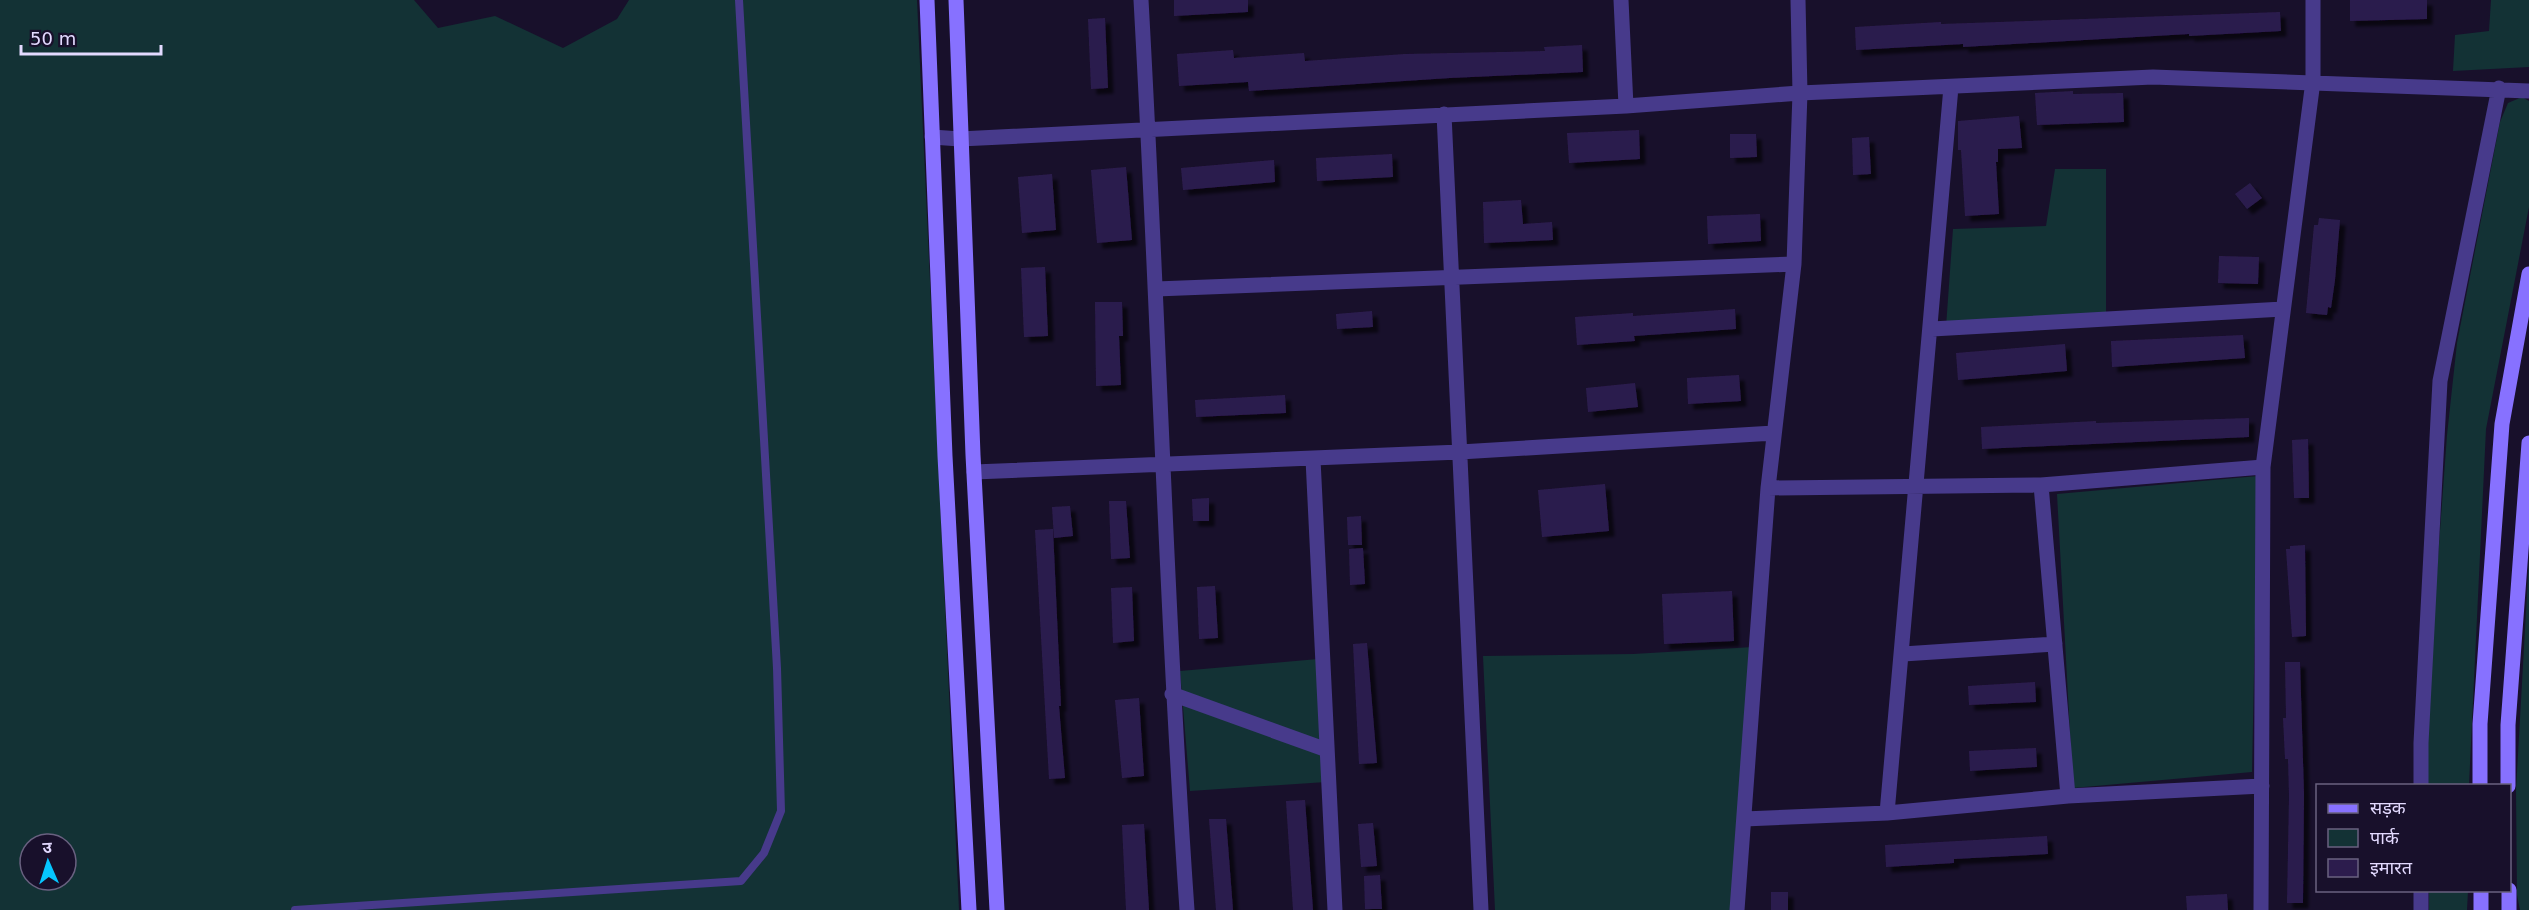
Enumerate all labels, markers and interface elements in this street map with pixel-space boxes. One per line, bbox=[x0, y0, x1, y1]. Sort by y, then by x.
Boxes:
scale bar bbox=[21, 18, 160, 56]
text: 50 m bbox=[30, 28, 76, 49]
legend bbox=[2316, 784, 2511, 892]
text: सड़क bbox=[2370, 797, 2407, 818]
text: पार्क bbox=[2370, 827, 2400, 848]
north arrow bbox=[18, 832, 78, 892]
text: उ bbox=[42, 838, 53, 857]
text: इमारत bbox=[2370, 857, 2413, 878]

